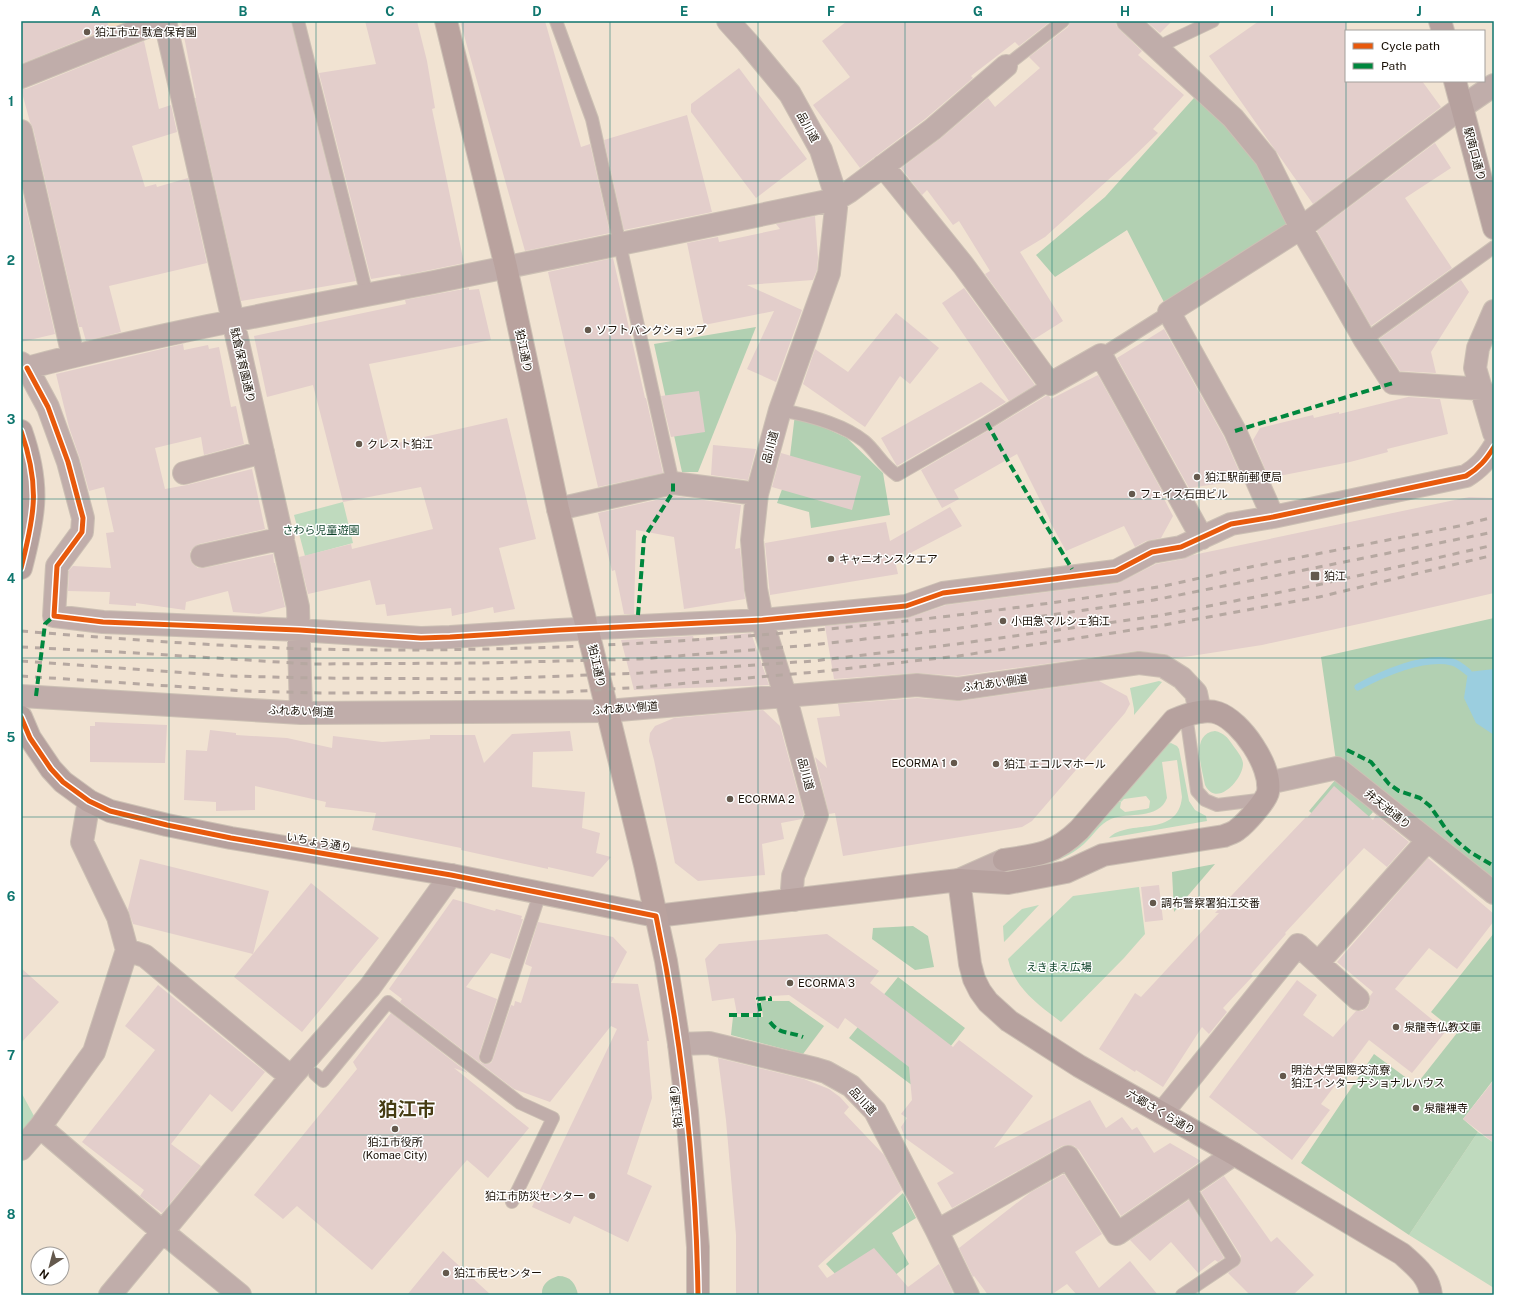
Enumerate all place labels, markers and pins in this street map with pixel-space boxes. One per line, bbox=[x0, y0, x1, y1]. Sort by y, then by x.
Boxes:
place label: 狛江市立 駄倉保育園 bbox=[95, 26, 197, 38]
marker: 狛江市立 駄倉保育園 bbox=[82, 27, 92, 37]
place label: ソフトバンクショップ bbox=[596, 324, 707, 336]
marker: ソフトバンクショップ bbox=[583, 325, 593, 335]
place label: クレスト狛江 bbox=[367, 438, 433, 450]
marker: クレスト狛江 bbox=[354, 439, 364, 449]
place label: 狛江駅前郵便局 bbox=[1205, 471, 1282, 483]
marker: 狛江駅前郵便局 bbox=[1192, 472, 1202, 482]
place label: フェイス石田ビル bbox=[1140, 488, 1228, 500]
marker: フェイス石田ビル bbox=[1127, 489, 1137, 499]
place label: キャニオンスクエア bbox=[839, 553, 938, 565]
marker: キャニオンスクエア bbox=[826, 554, 836, 564]
marker: 狛江 bbox=[1309, 570, 1321, 582]
place label: 狛江 bbox=[1324, 570, 1346, 582]
place label: 小田急マルシェ狛江 bbox=[1011, 615, 1110, 627]
marker: 小田急マルシェ狛江 bbox=[998, 616, 1008, 626]
place label: ECORMA 1 bbox=[891, 757, 946, 769]
marker: ECORMA 1 bbox=[949, 758, 959, 768]
place label: 狛江 エコルマホール bbox=[1004, 758, 1106, 770]
marker: 狛江 エコルマホール bbox=[991, 759, 1001, 769]
place label: ECORMA 2 bbox=[738, 793, 795, 805]
marker: ECORMA 2 bbox=[725, 794, 735, 804]
place label: 調布警察署狛江交番 bbox=[1161, 897, 1260, 909]
marker: 調布警察署狛江交番 bbox=[1148, 898, 1158, 908]
place label: ECORMA 3 bbox=[798, 977, 855, 989]
marker: ECORMA 3 bbox=[785, 978, 795, 988]
place label: 泉龍寺仏教文庫 bbox=[1404, 1021, 1481, 1033]
marker: 泉龍寺仏教文庫 bbox=[1391, 1022, 1401, 1032]
place label: 明治大学国際交流寮 狛江インターナショナルハウス bbox=[1291, 1064, 1445, 1089]
marker: 明治大学国際交流寮 狛江インターナショナルハウス bbox=[1278, 1071, 1288, 1081]
place label: 泉龍禅寺 bbox=[1424, 1102, 1468, 1114]
marker: 泉龍禅寺 bbox=[1411, 1103, 1421, 1113]
marker: 狛江市役所 (Komae City) bbox=[390, 1124, 400, 1134]
place label: 狛江市役所 (Komae City) bbox=[362, 1136, 428, 1161]
place label: 狛江市防災センター bbox=[485, 1190, 584, 1202]
marker: 狛江市防災センター bbox=[587, 1191, 597, 1201]
place label: 狛江市民センター bbox=[454, 1267, 542, 1279]
marker: 狛江市民センター bbox=[441, 1268, 451, 1278]

